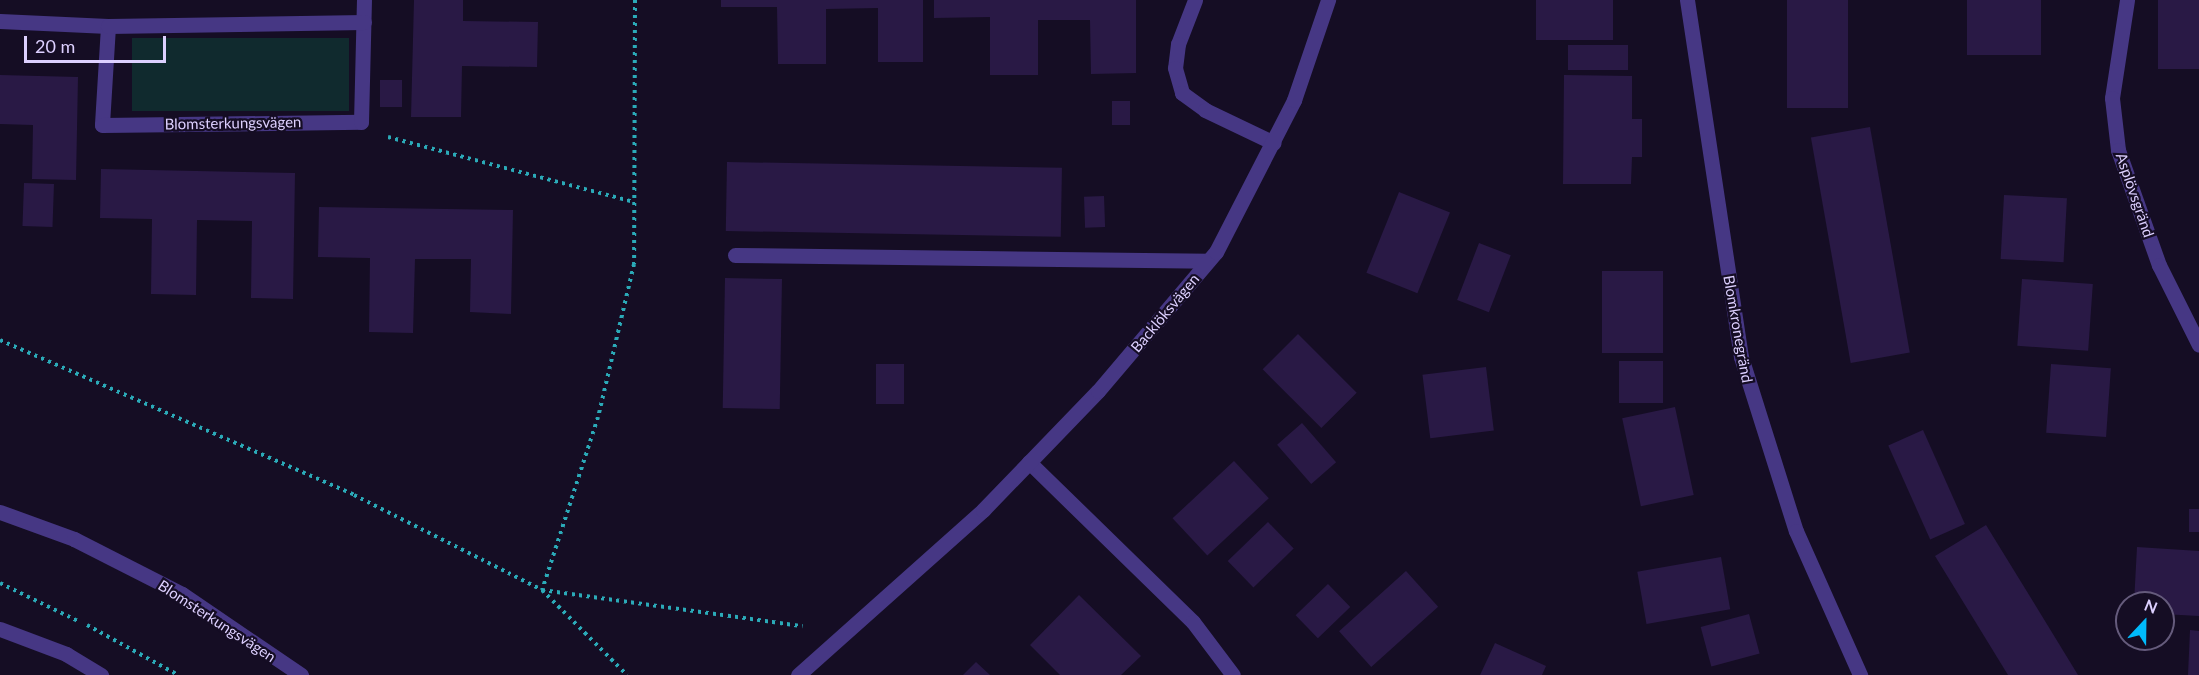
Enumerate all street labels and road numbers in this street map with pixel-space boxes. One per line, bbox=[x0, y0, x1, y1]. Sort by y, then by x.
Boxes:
street label: Blomsterkungsvägen bbox=[165, 113, 301, 133]
street label: Asplövsgränd bbox=[2112, 150, 2158, 240]
street label: Backlöksvägen bbox=[1127, 270, 1203, 356]
street label: Blomkronegränd bbox=[1720, 274, 1756, 384]
street label: Blomsterkungsvägen bbox=[155, 576, 279, 666]

